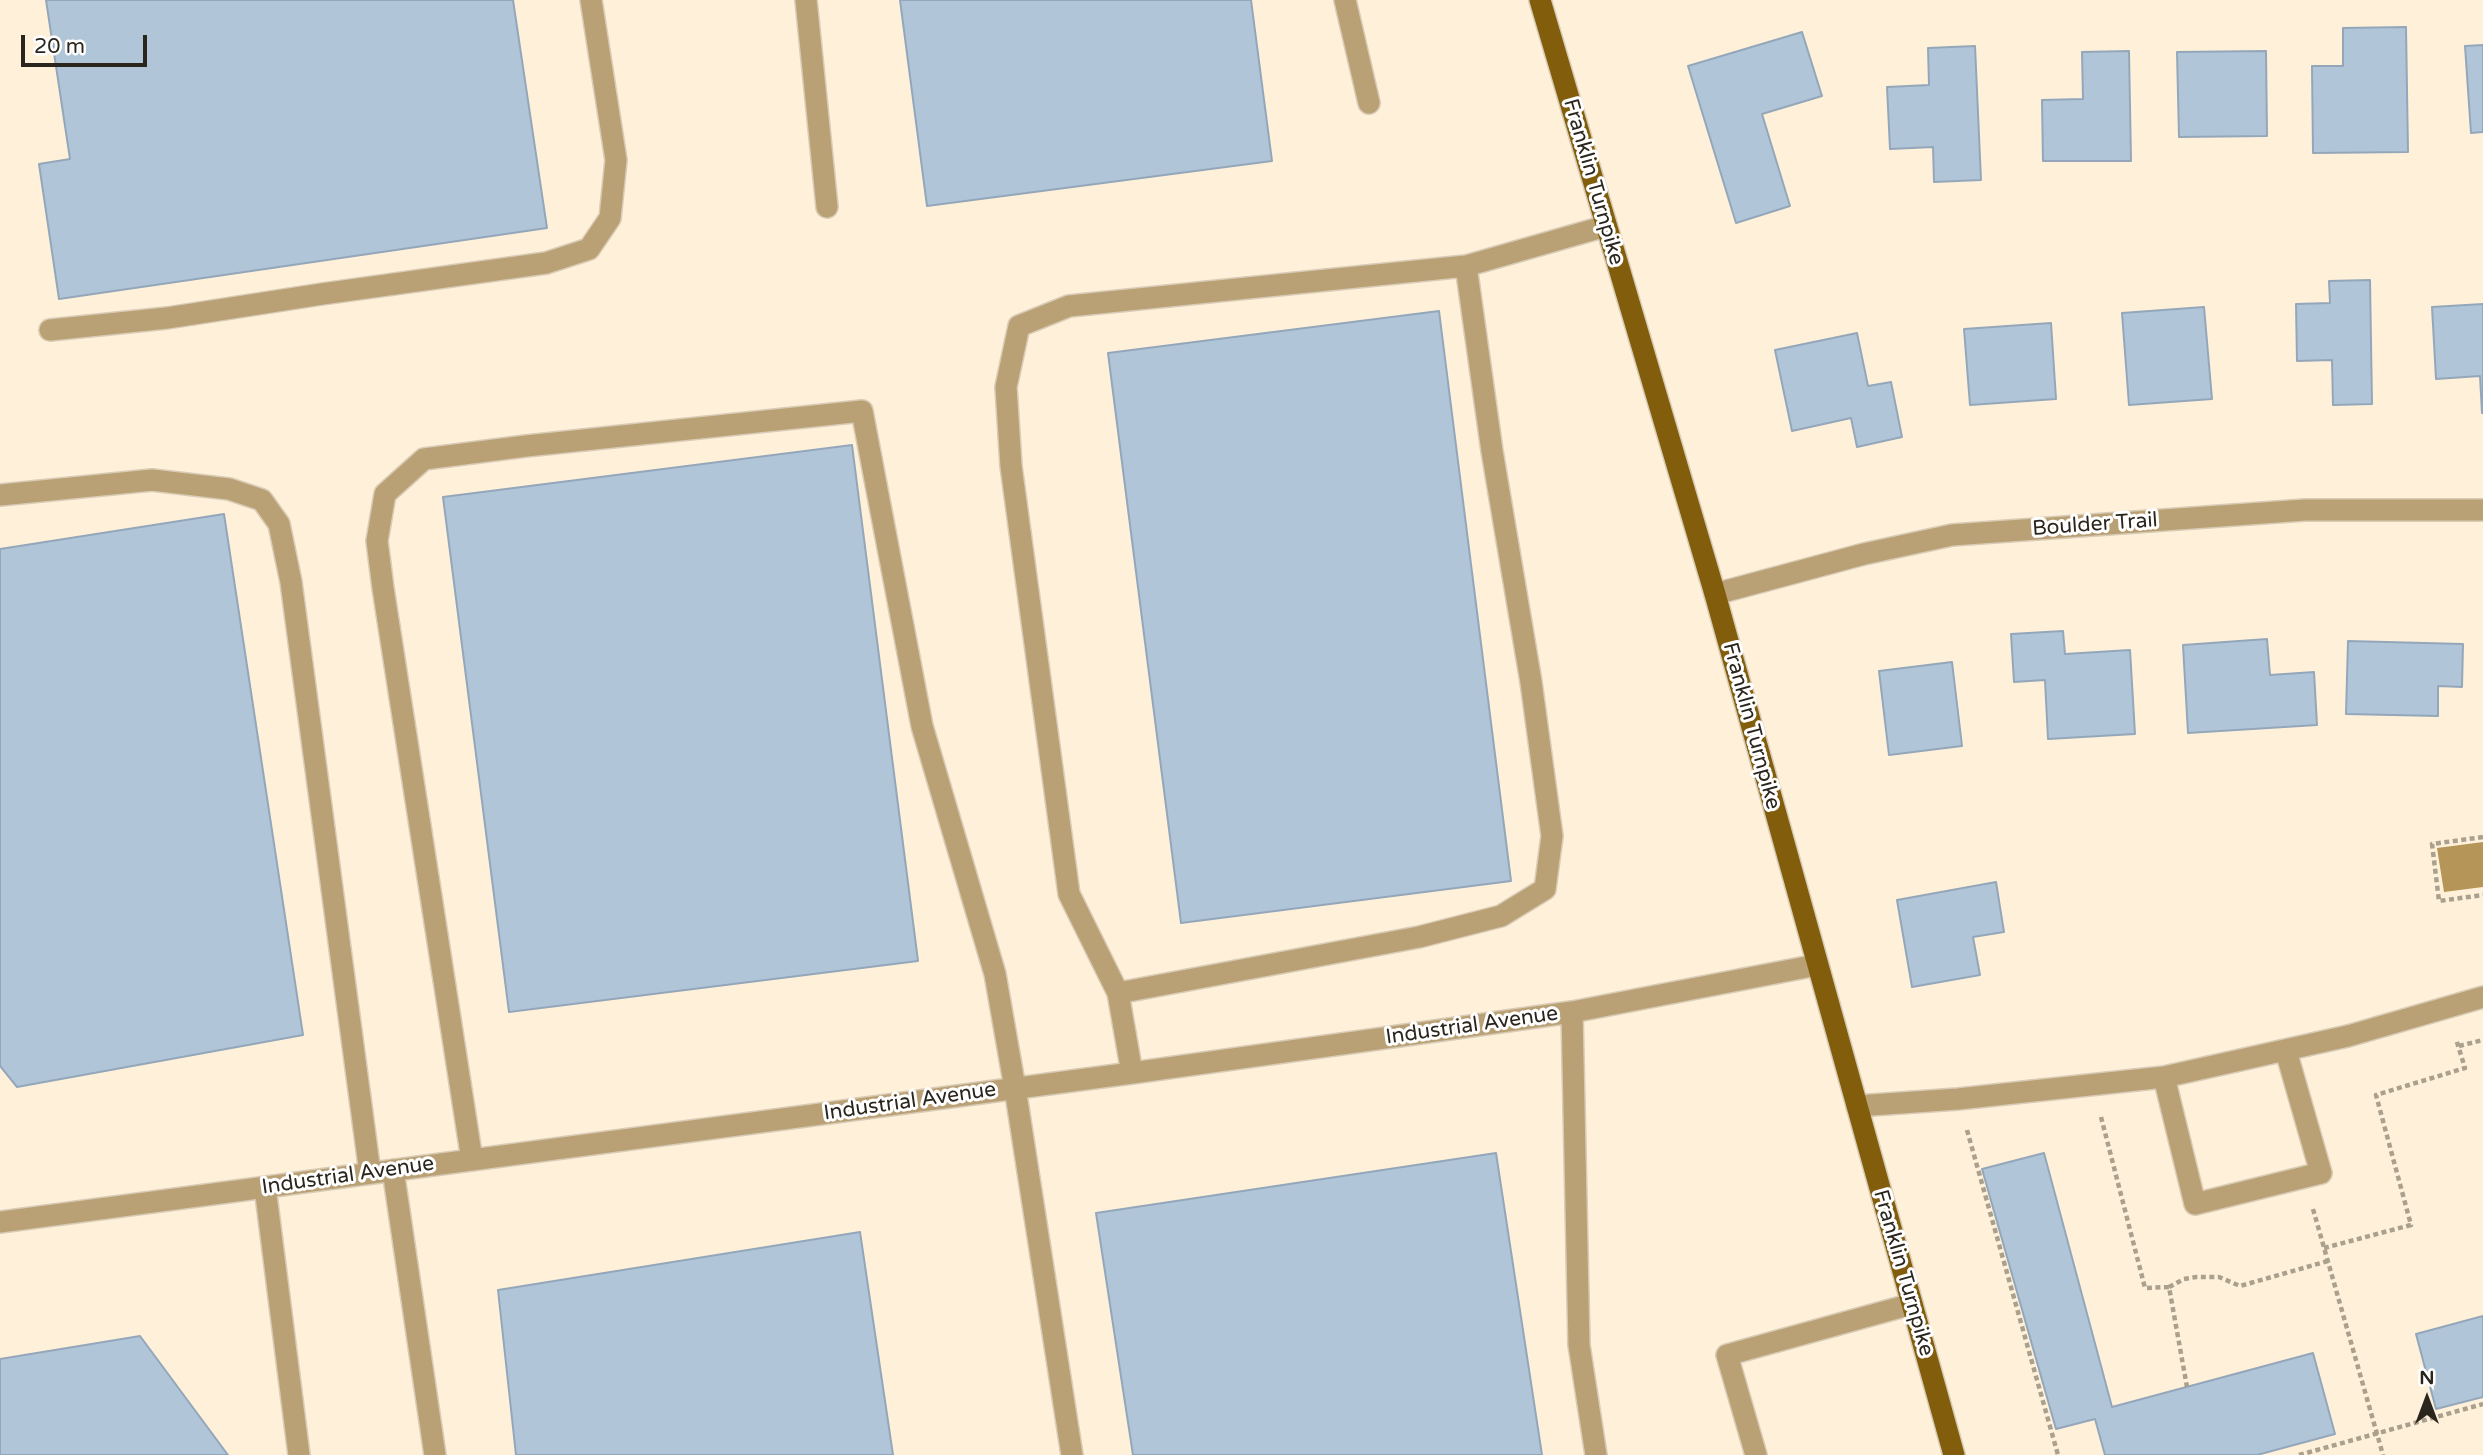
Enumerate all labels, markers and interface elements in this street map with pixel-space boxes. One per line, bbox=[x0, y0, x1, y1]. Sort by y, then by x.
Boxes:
scale bar bbox=[24, 21, 150, 65]
text: 20 m bbox=[34, 34, 85, 59]
street label: Franklin Turnpike bbox=[1557, 96, 1629, 268]
street label: Boulder Trail bbox=[2031, 508, 2159, 542]
street label: Franklin Turnpike bbox=[1717, 640, 1785, 812]
street label: Industrial Avenue bbox=[1384, 1001, 1560, 1051]
street label: Industrial Avenue bbox=[822, 1077, 998, 1127]
street label: Industrial Avenue bbox=[260, 1151, 436, 1201]
street label: Franklin Turnpike bbox=[1867, 1187, 1939, 1359]
north arrow bbox=[2392, 1364, 2462, 1434]
text: N bbox=[2419, 1367, 2435, 1389]

